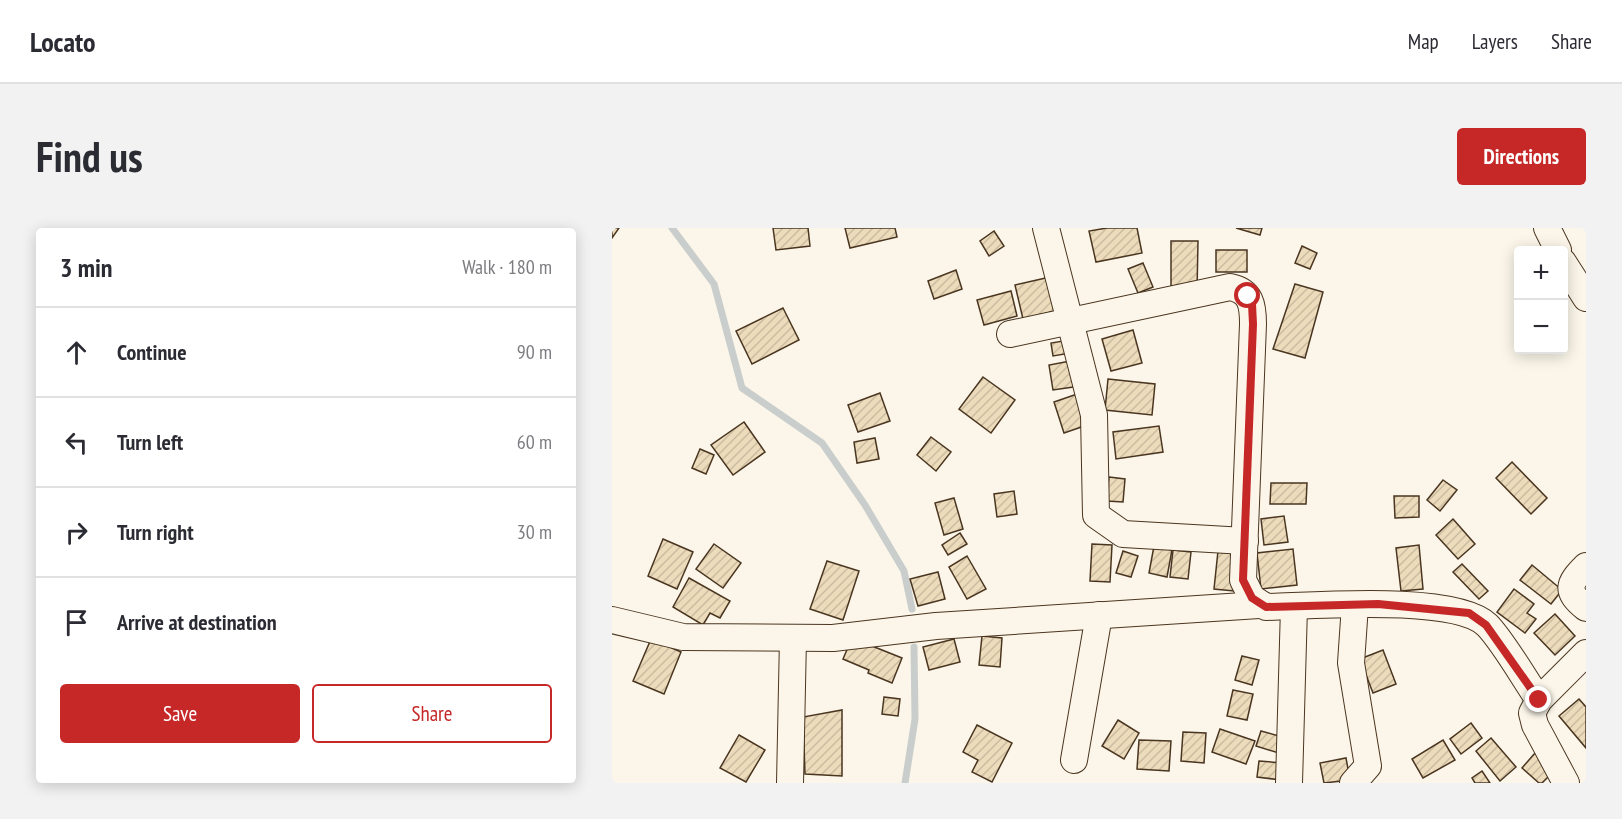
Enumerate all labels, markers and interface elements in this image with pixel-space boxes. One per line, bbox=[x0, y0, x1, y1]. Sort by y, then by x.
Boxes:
text: Locato bbox=[30, 23, 96, 60]
text: Map bbox=[1408, 28, 1439, 55]
text: Layers bbox=[1472, 28, 1518, 55]
text: Share bbox=[1551, 28, 1592, 55]
button: Directions bbox=[1457, 128, 1586, 185]
text: Find us bbox=[36, 129, 143, 184]
map controls bbox=[1514, 246, 1568, 354]
button: + bbox=[1514, 246, 1568, 300]
text: 3 min bbox=[60, 251, 113, 284]
text: Walk · 180 m bbox=[462, 254, 552, 280]
route start bbox=[1234, 282, 1260, 308]
button: − bbox=[1514, 300, 1568, 354]
icon: ahead bbox=[60, 336, 93, 369]
text: Continue bbox=[117, 338, 187, 366]
text: 90 m bbox=[517, 339, 552, 365]
icon: left bbox=[60, 426, 93, 459]
text: Turn left bbox=[117, 428, 183, 456]
text: 60 m bbox=[517, 429, 552, 455]
icon: right bbox=[60, 516, 93, 549]
text: Turn right bbox=[117, 518, 194, 546]
text: 30 m bbox=[517, 519, 552, 545]
icon: arrive bbox=[60, 606, 93, 639]
text: Arrive at destination bbox=[117, 608, 277, 636]
button: Save bbox=[60, 684, 300, 743]
button: Share bbox=[312, 684, 552, 743]
route end bbox=[1525, 686, 1551, 712]

